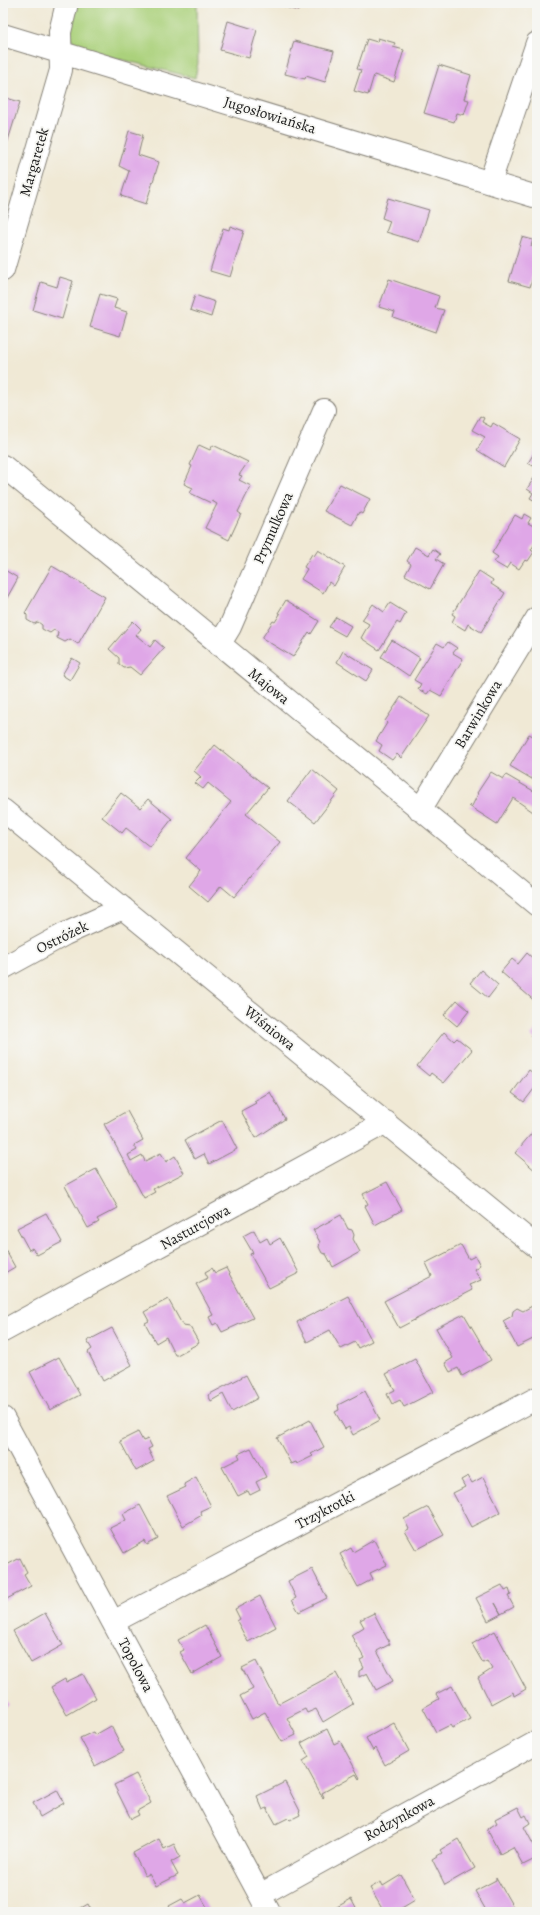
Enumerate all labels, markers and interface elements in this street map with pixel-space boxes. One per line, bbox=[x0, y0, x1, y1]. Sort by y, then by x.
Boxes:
street label: Jugosłowiańska bbox=[222, 92, 318, 138]
street label: Margaretek bbox=[15, 125, 54, 199]
street label: Prymulkowa bbox=[248, 489, 298, 567]
street label: Majowa bbox=[244, 663, 294, 709]
street label: Barwinkowa bbox=[450, 676, 506, 752]
street label: Ostróżek bbox=[33, 916, 92, 958]
street label: Wiśniowa bbox=[239, 1001, 300, 1055]
street label: Nasturcjowa bbox=[157, 1200, 233, 1254]
street label: Trzykrotki bbox=[292, 1486, 358, 1534]
street label: Topolowa bbox=[113, 1635, 159, 1695]
street label: Rodzynkowa bbox=[360, 1790, 438, 1846]

